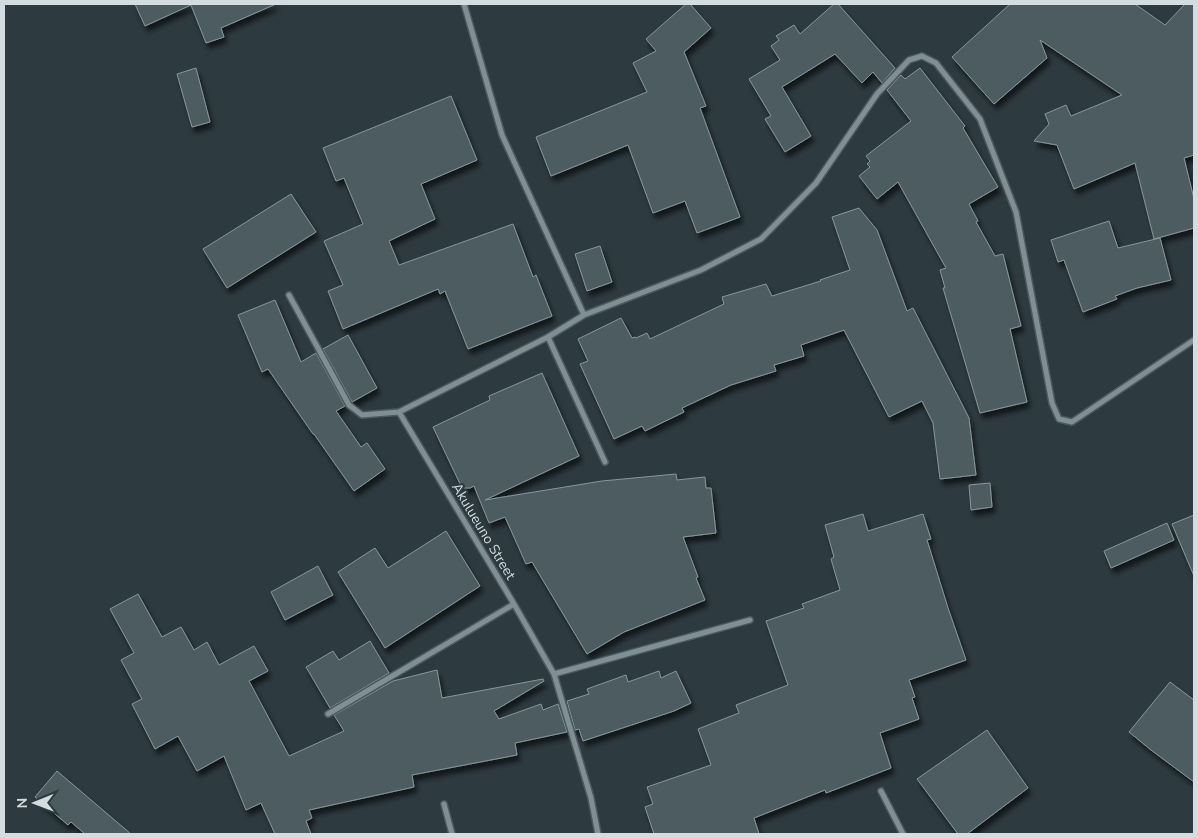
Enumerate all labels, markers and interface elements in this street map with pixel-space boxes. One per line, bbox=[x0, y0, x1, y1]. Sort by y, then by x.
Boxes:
street label: Akulueuno Street bbox=[447, 479, 520, 583]
north arrow bbox=[10, 778, 60, 828]
text: N bbox=[13, 798, 32, 809]

